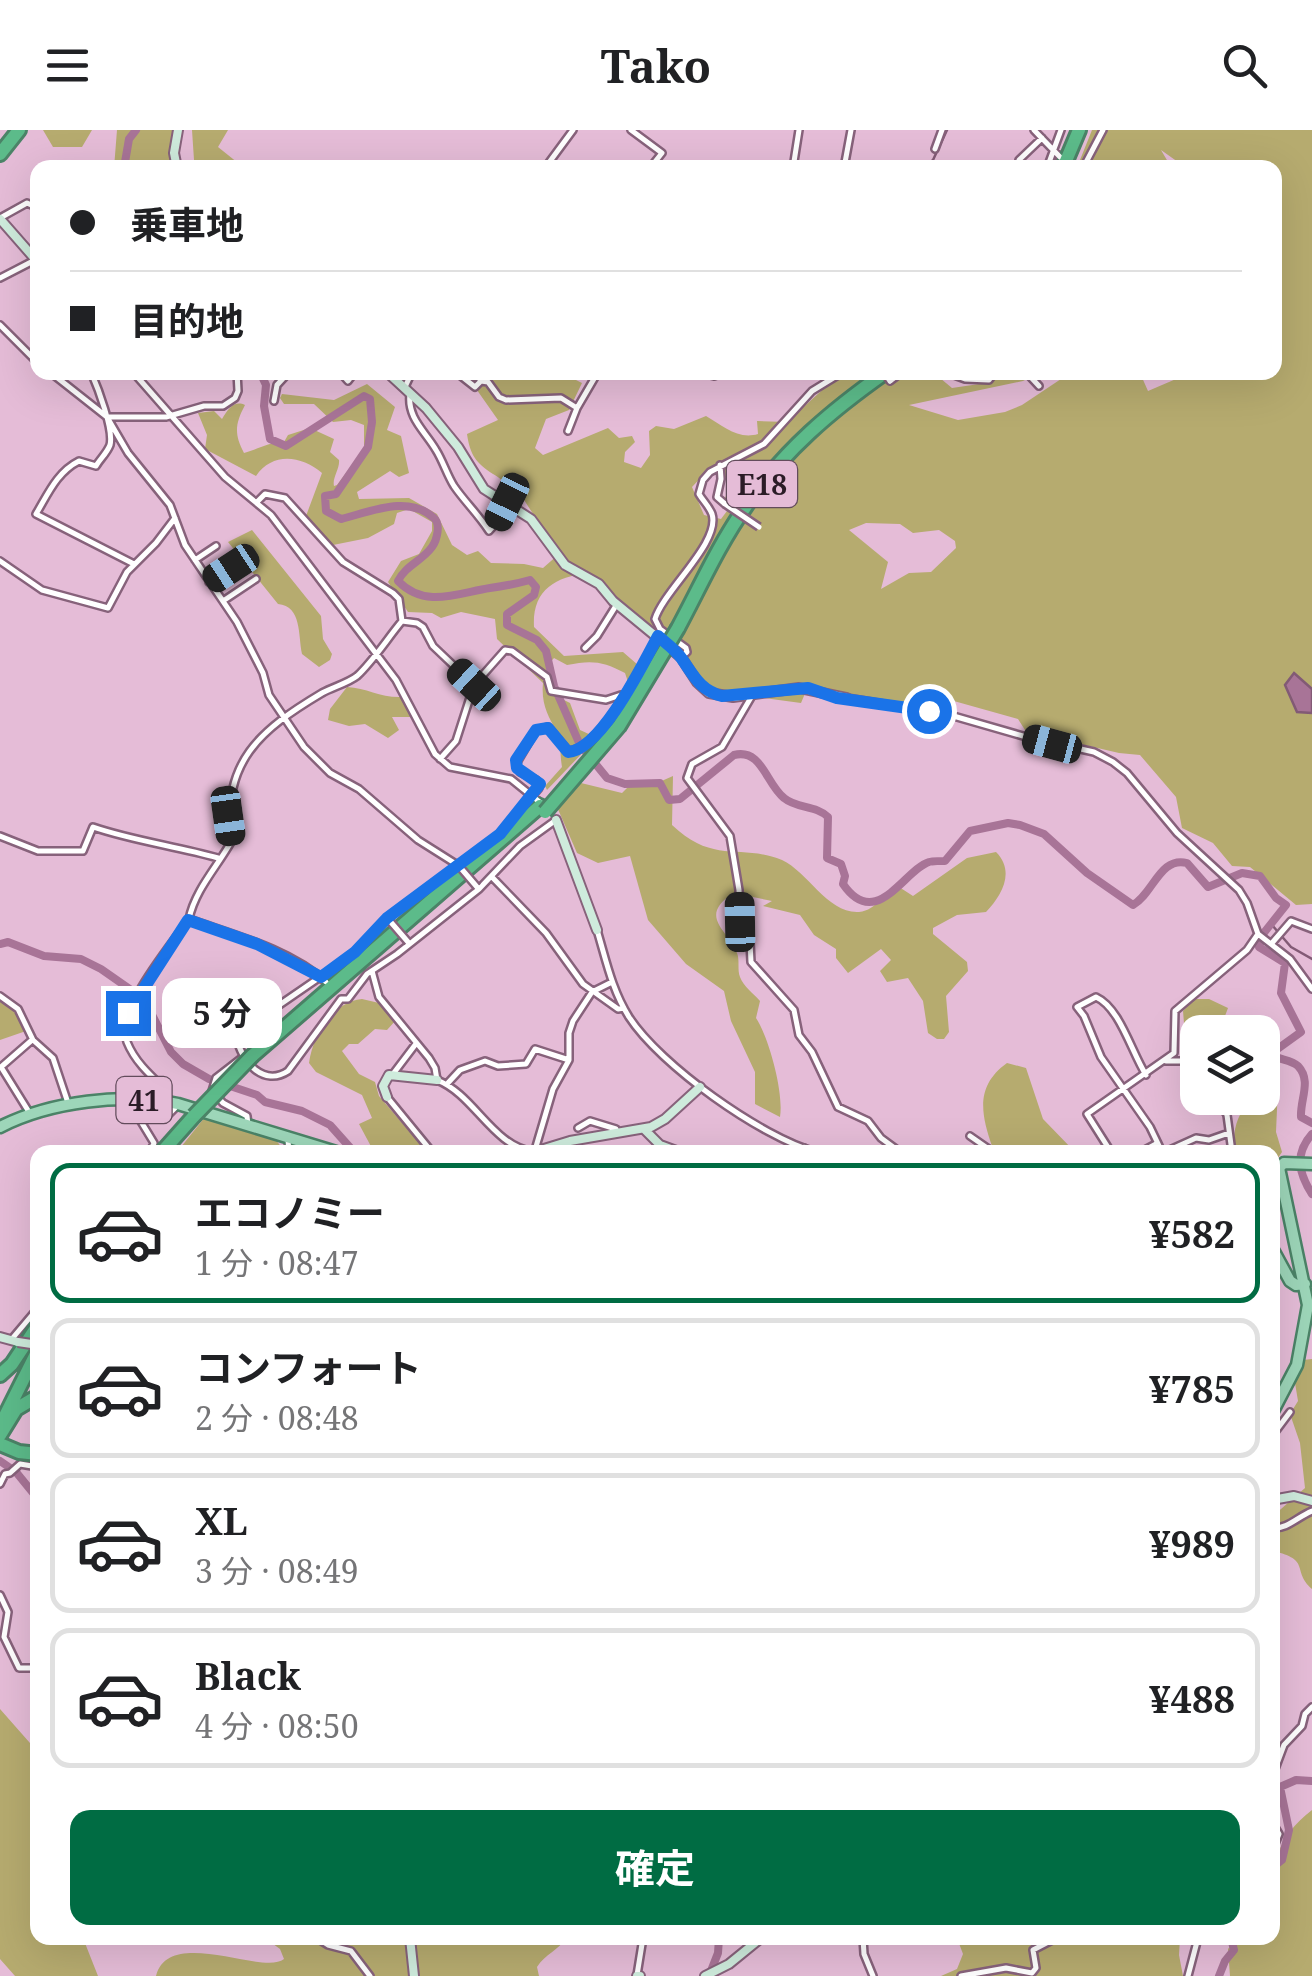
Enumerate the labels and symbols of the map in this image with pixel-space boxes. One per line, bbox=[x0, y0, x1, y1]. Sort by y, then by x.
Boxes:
road number: E18 bbox=[727, 461, 797, 507]
car bbox=[480, 468, 534, 536]
car bbox=[198, 539, 264, 597]
car bbox=[442, 654, 506, 716]
route start bbox=[907, 689, 952, 734]
car bbox=[1019, 722, 1085, 766]
car bbox=[209, 784, 247, 848]
car bbox=[724, 892, 756, 952]
callout: 5 分 bbox=[163, 978, 283, 1048]
route end bbox=[106, 991, 151, 1036]
road number: 41 bbox=[116, 1077, 172, 1123]

